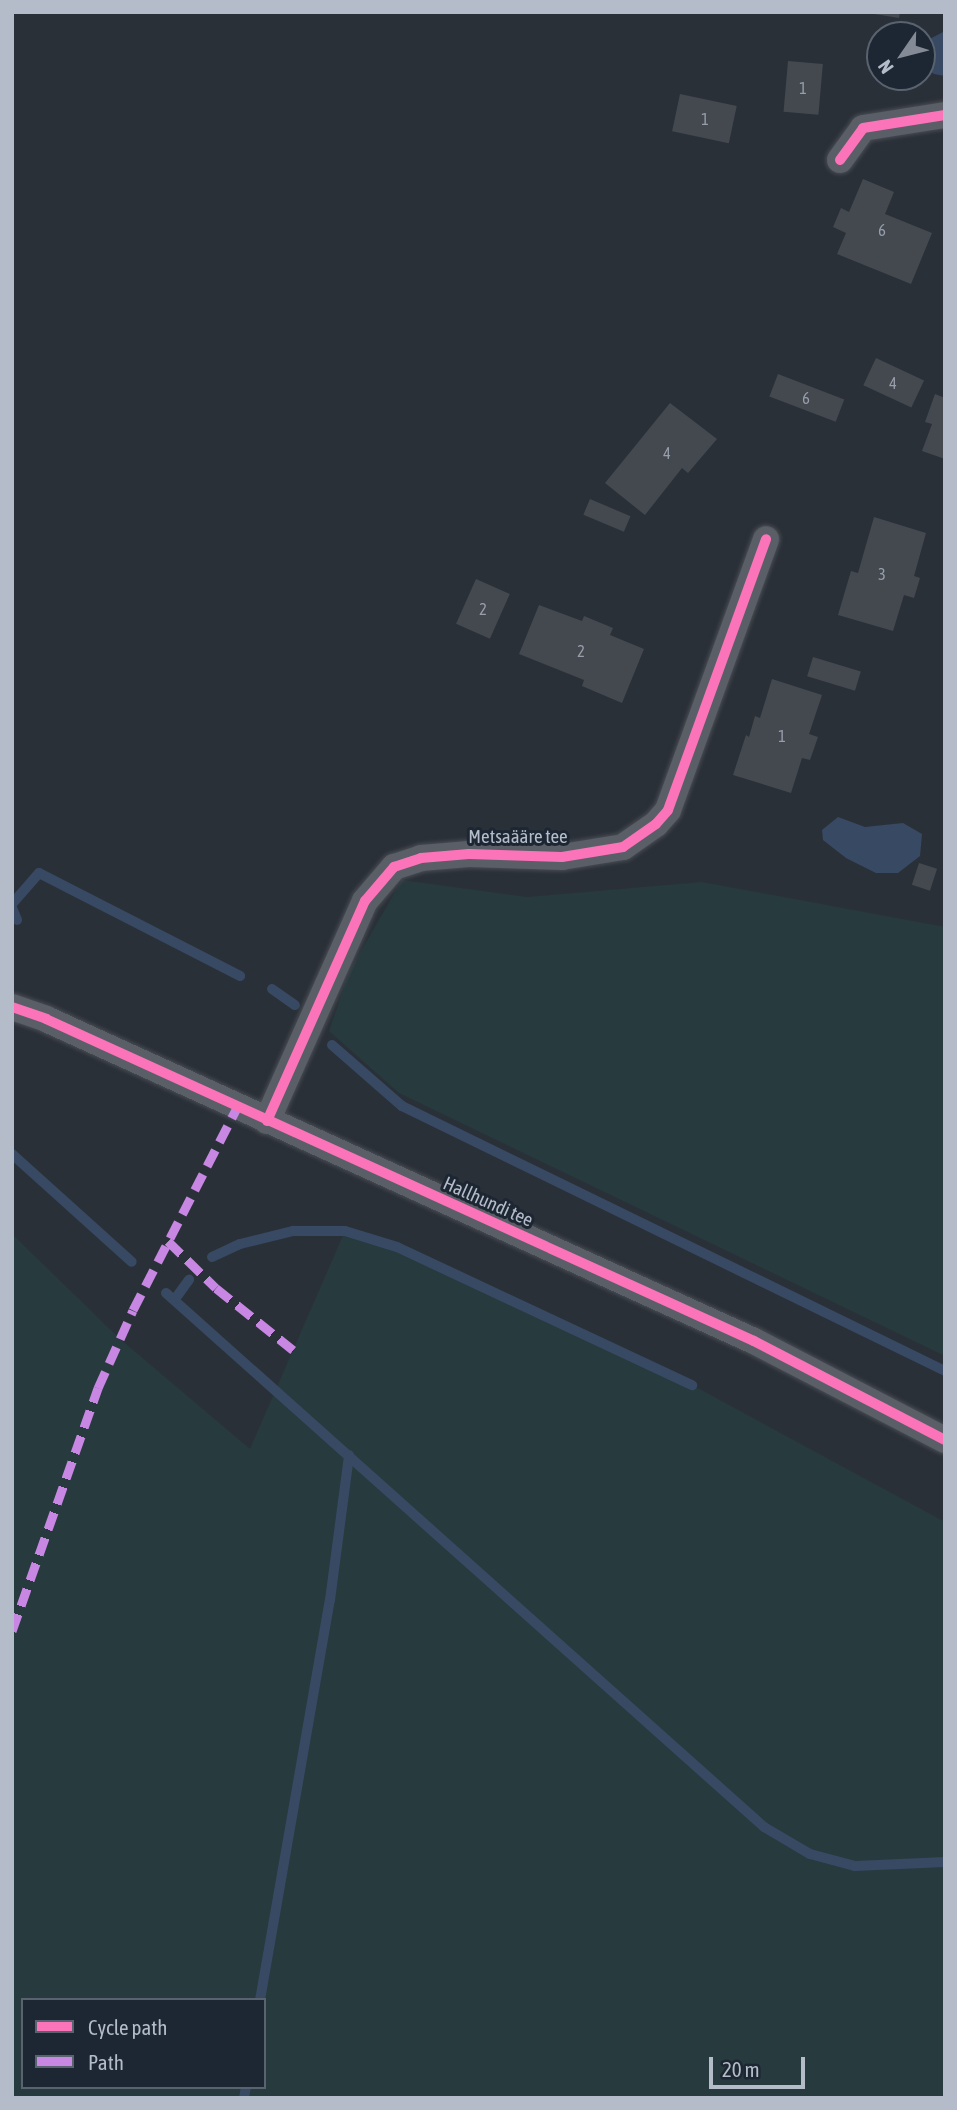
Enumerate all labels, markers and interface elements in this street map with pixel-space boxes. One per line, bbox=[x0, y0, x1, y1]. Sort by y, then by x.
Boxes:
north arrow bbox=[866, 21, 936, 91]
text: N bbox=[873, 56, 898, 78]
house number: 1 bbox=[799, 78, 807, 98]
house number: 1 bbox=[701, 109, 709, 129]
house number: 6 bbox=[878, 220, 886, 240]
house number: 4 bbox=[889, 373, 897, 393]
house number: 6 bbox=[802, 388, 810, 408]
house number: 4 bbox=[663, 443, 671, 463]
house number: 3 bbox=[878, 564, 886, 584]
house number: 2 bbox=[479, 599, 487, 619]
house number: 2 bbox=[577, 641, 585, 661]
house number: 1 bbox=[778, 726, 786, 746]
street label: Metsaääre tee bbox=[468, 826, 568, 848]
street label: Hallhundi tee bbox=[440, 1172, 536, 1232]
legend bbox=[21, 1998, 266, 2089]
text: Cycle path bbox=[88, 2015, 167, 2039]
scale bar bbox=[712, 2044, 808, 2088]
text: Path bbox=[88, 2050, 124, 2074]
text: 20 m bbox=[722, 2057, 760, 2081]

